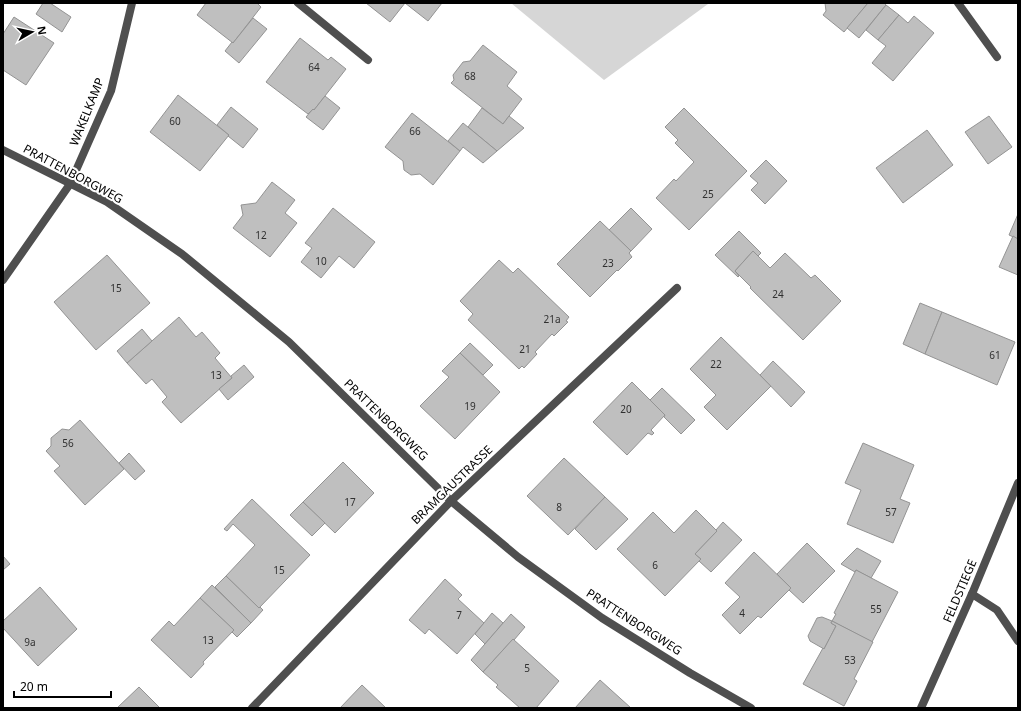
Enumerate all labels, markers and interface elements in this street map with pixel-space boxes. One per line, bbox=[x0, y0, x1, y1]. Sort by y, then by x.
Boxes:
north arrow bbox=[12, 12, 52, 52]
text: N bbox=[34, 25, 50, 36]
house number: 64 bbox=[308, 60, 320, 74]
house number: 68 bbox=[464, 69, 476, 83]
street label: WAKELKAMP bbox=[65, 75, 108, 148]
house number: 60 bbox=[169, 114, 181, 128]
house number: 66 bbox=[409, 124, 421, 138]
street label: PRATTENBORGWEG bbox=[20, 140, 126, 207]
house number: 25 bbox=[702, 187, 714, 201]
house number: 12 bbox=[255, 228, 267, 242]
house number: 10 bbox=[315, 254, 327, 268]
house number: 23 bbox=[602, 256, 614, 270]
house number: 15 bbox=[110, 281, 122, 295]
house number: 24 bbox=[772, 287, 784, 301]
house number: 21a bbox=[543, 312, 561, 326]
house number: 21 bbox=[519, 342, 531, 356]
house number: 61 bbox=[989, 348, 1001, 362]
house number: 22 bbox=[710, 357, 722, 371]
house number: 13 bbox=[210, 368, 222, 382]
street label: PRATTENBORGWEG bbox=[341, 375, 432, 464]
house number: 19 bbox=[464, 399, 476, 413]
house number: 20 bbox=[620, 402, 632, 416]
house number: 56 bbox=[62, 436, 74, 450]
street label: BRAMGAUSTRASSE bbox=[407, 441, 496, 528]
house number: 17 bbox=[344, 495, 356, 509]
house number: 8 bbox=[556, 500, 562, 514]
house number: 57 bbox=[885, 505, 897, 519]
street label: FELDSTIEGE bbox=[939, 556, 981, 625]
house number: 6 bbox=[652, 558, 658, 572]
house number: 15 bbox=[273, 563, 285, 577]
street label: PRATTENBORGWEG bbox=[583, 584, 685, 659]
house number: 55 bbox=[870, 602, 882, 616]
house number: 4 bbox=[739, 606, 745, 620]
house number: 7 bbox=[456, 608, 462, 622]
house number: 13 bbox=[202, 633, 214, 647]
house number: 9a bbox=[24, 635, 36, 649]
house number: 53 bbox=[844, 653, 856, 667]
house number: 5 bbox=[524, 661, 530, 675]
scale bar bbox=[14, 673, 111, 699]
text: 20 m bbox=[20, 678, 48, 695]

